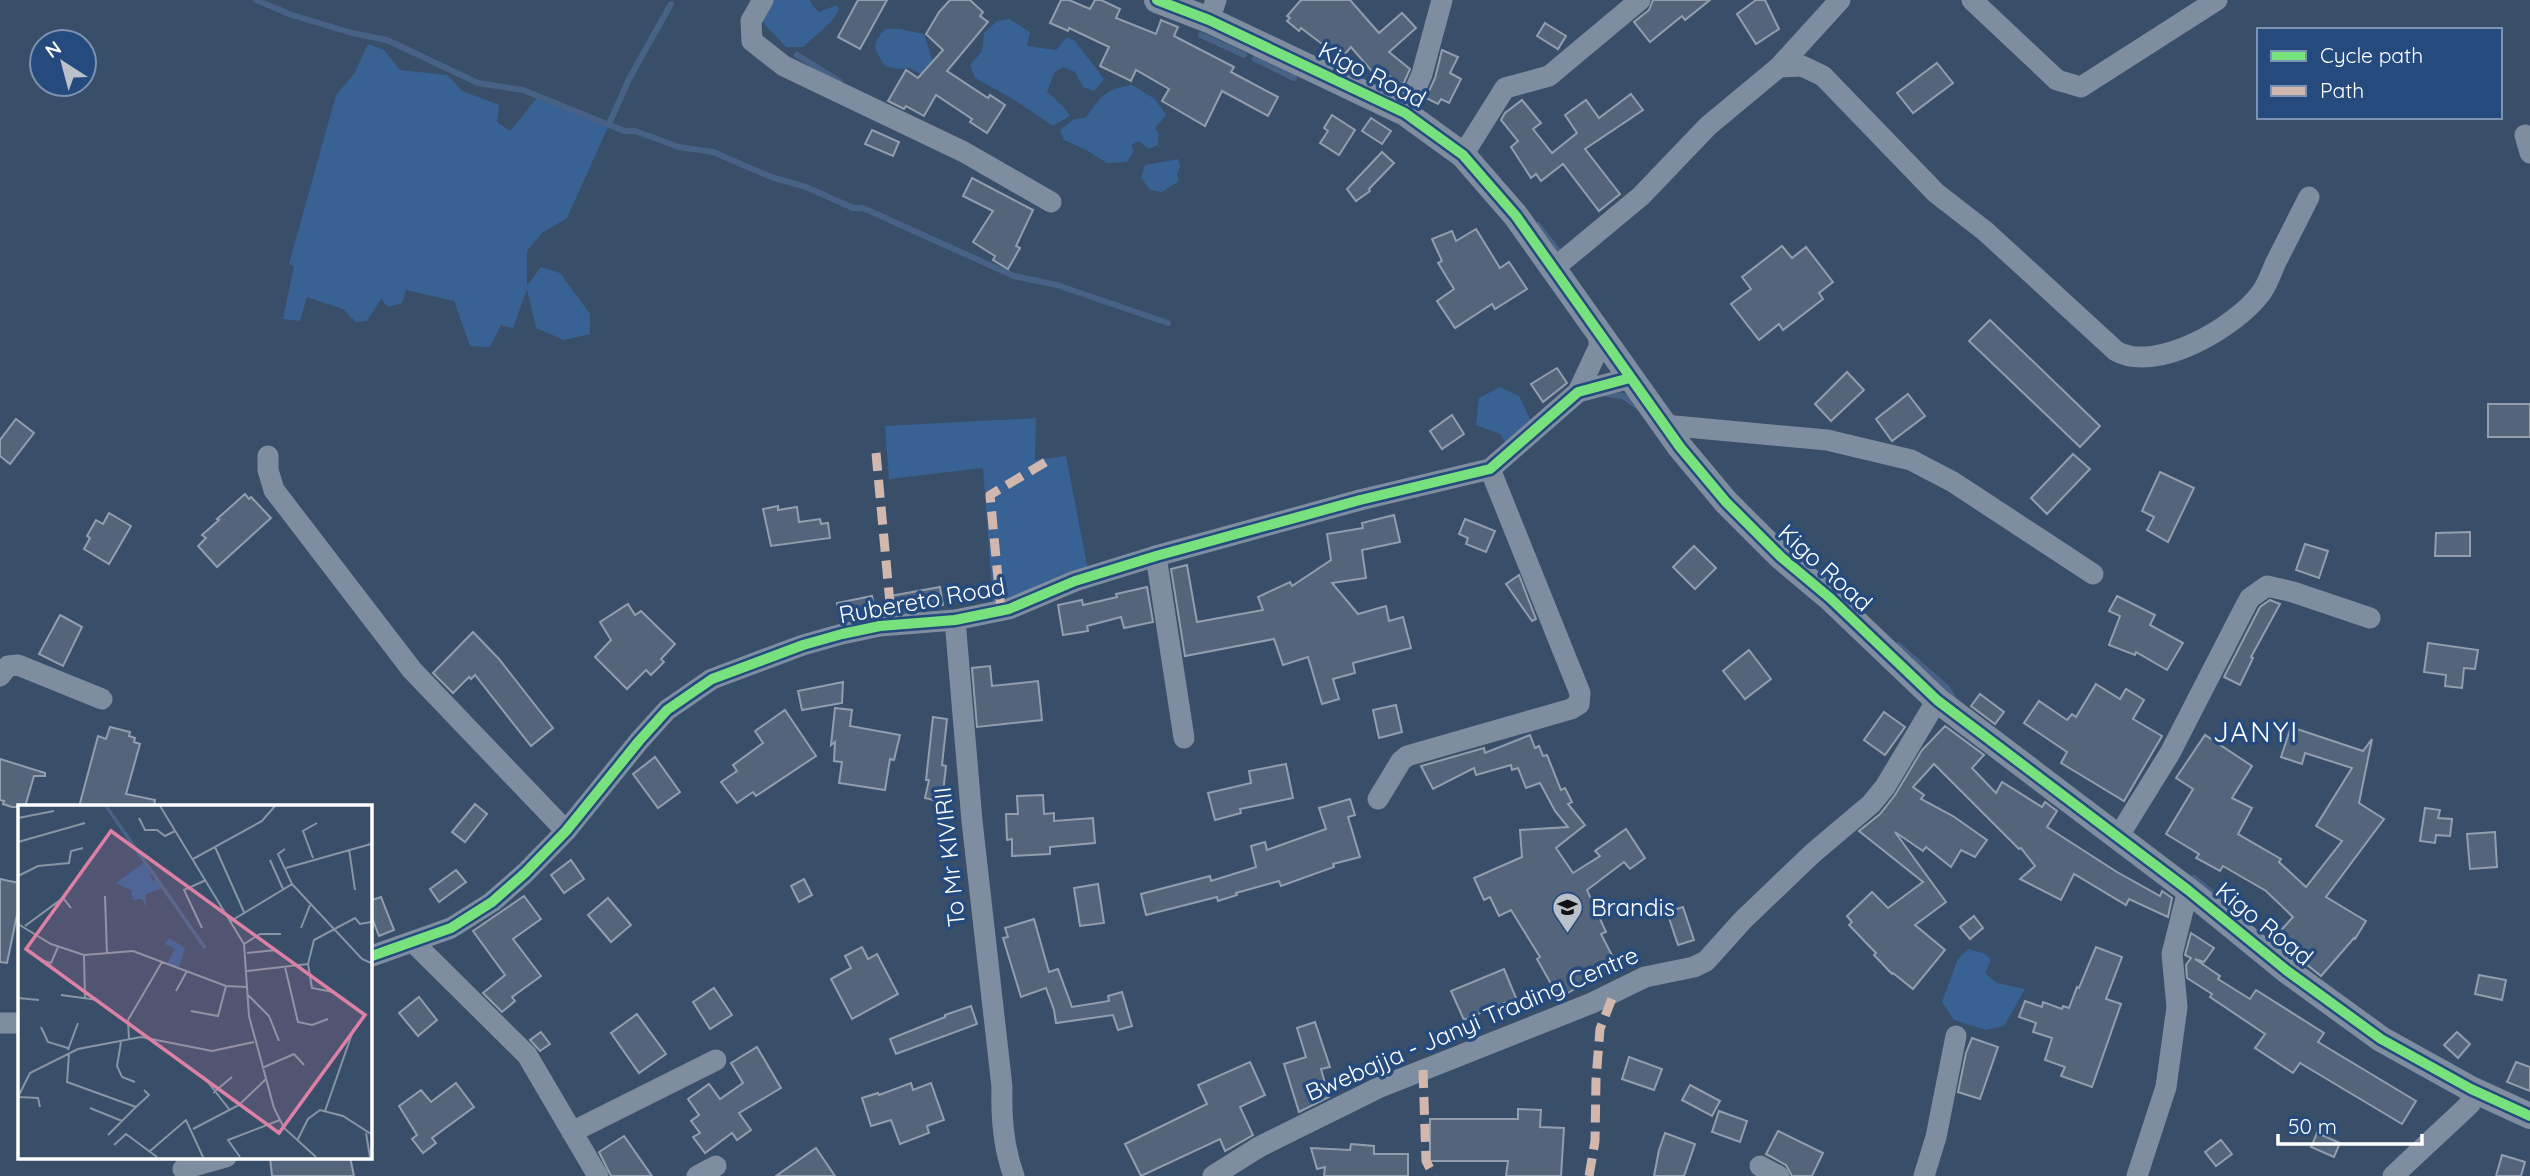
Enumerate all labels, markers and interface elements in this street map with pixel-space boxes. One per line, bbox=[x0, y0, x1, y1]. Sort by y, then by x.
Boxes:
north arrow bbox=[28, 28, 98, 98]
legend bbox=[2257, 28, 2502, 119]
street label: Kigo Road bbox=[1314, 34, 1431, 114]
text: N bbox=[40, 35, 66, 63]
text: Cycle path bbox=[2320, 42, 2423, 68]
text: Path bbox=[2320, 77, 2364, 103]
street label: Kigo Road bbox=[1772, 517, 1879, 617]
street label: Rubereto Road bbox=[836, 571, 1007, 629]
district label: JANYI bbox=[2213, 714, 2299, 749]
street label: To Mr KIVIRII bbox=[927, 786, 971, 929]
inset map bbox=[18, 805, 371, 1158]
street label: Kigo Road bbox=[2210, 875, 2319, 972]
school or university icon: Brandis bbox=[1551, 891, 1585, 935]
place label: Brandis bbox=[1591, 892, 1675, 922]
street label: Bwebajja - Janyi Trading Centre bbox=[1301, 939, 1643, 1107]
scale bar bbox=[2278, 1102, 2422, 1146]
text: 50 m bbox=[2288, 1113, 2337, 1139]

